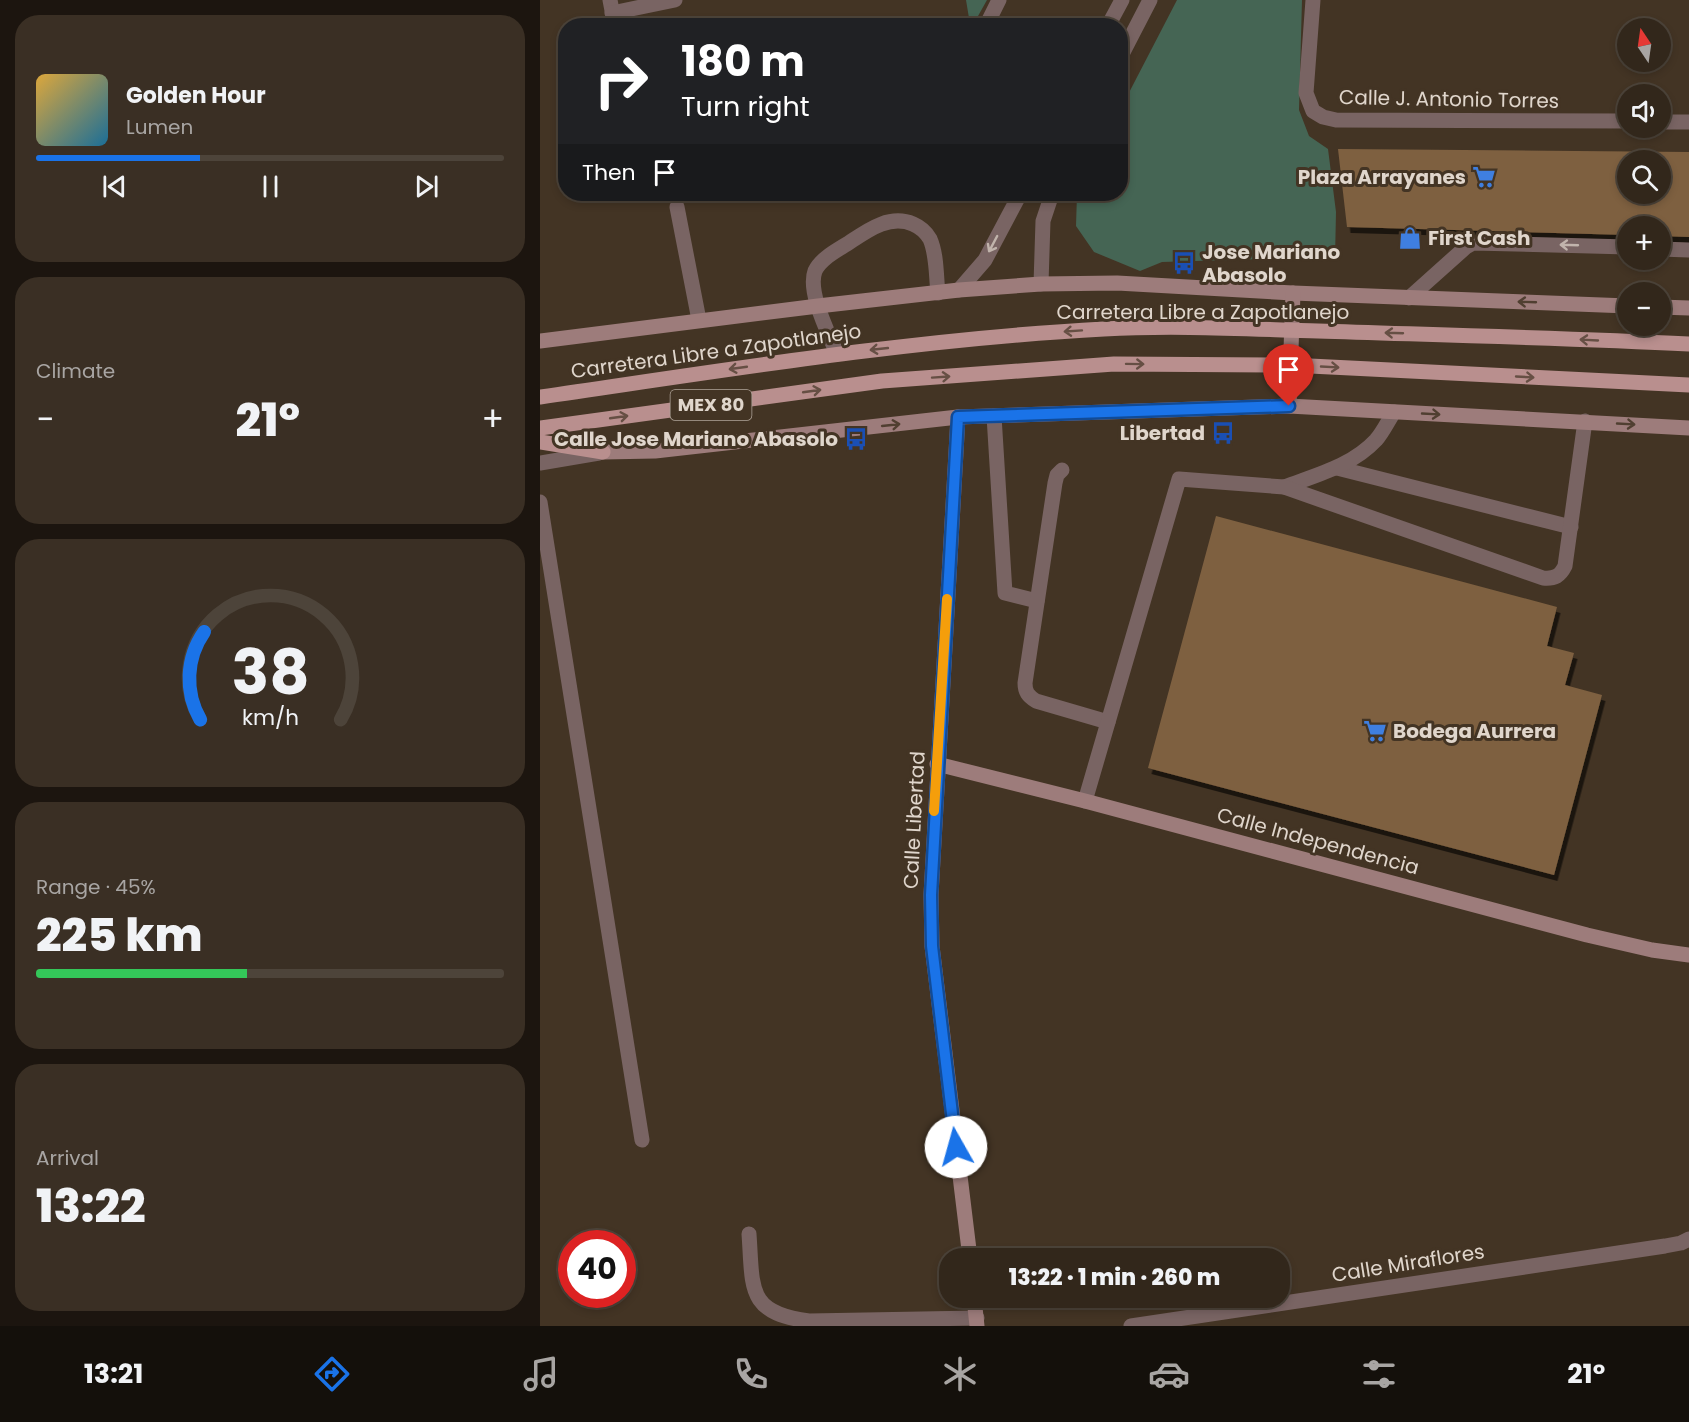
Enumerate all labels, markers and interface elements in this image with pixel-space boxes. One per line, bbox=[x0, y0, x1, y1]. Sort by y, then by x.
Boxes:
north arrow bbox=[1617, 18, 1671, 72]
map controls bbox=[1617, 18, 1671, 336]
text: 180 m bbox=[681, 32, 805, 91]
icon: right bbox=[582, 42, 660, 120]
text: Golden Hour bbox=[126, 80, 266, 111]
street label: Calle J. Antonio Torres bbox=[1339, 83, 1559, 115]
button: sound bbox=[1617, 84, 1671, 138]
text: Turn right bbox=[681, 88, 810, 125]
text: Lumen bbox=[126, 113, 193, 141]
button: search bbox=[1617, 150, 1671, 204]
icon: arrive bbox=[648, 156, 681, 189]
text: Then bbox=[582, 157, 636, 188]
place label: Plaza Arrayanes bbox=[1298, 163, 1466, 191]
supermarket icon: Plaza Arrayanes bbox=[1471, 164, 1497, 190]
icon: previous bbox=[98, 170, 131, 203]
icon: pause bbox=[254, 170, 287, 203]
icon: next bbox=[410, 170, 443, 203]
button: + bbox=[1617, 216, 1671, 270]
place label: First Cash bbox=[1428, 224, 1530, 252]
shop icon: First Cash bbox=[1397, 225, 1423, 251]
one-way arrow bbox=[987, 235, 998, 253]
place label: Jose Mariano Abasolo bbox=[1202, 238, 1340, 289]
one-way arrow bbox=[1560, 240, 1580, 251]
bus stop icon: Jose Mariano Abasolo bbox=[1171, 250, 1197, 276]
button: − bbox=[1617, 282, 1671, 336]
one-way arrow bbox=[1518, 296, 1538, 308]
street label: Carretera Libre a Zapotlanejo bbox=[1057, 298, 1349, 326]
street label: Carretera Libre a Zapotlanejo bbox=[569, 317, 863, 385]
one-way arrow bbox=[1063, 326, 1083, 337]
one-way arrow bbox=[1384, 328, 1404, 339]
one-way arrow bbox=[1579, 334, 1599, 345]
one-way arrow bbox=[869, 344, 889, 355]
pin bbox=[1263, 344, 1314, 406]
icon: arrive bbox=[1272, 353, 1305, 386]
text: Climate bbox=[36, 357, 115, 385]
one-way arrow bbox=[1125, 358, 1145, 370]
one-way arrow bbox=[1319, 362, 1339, 373]
one-way arrow bbox=[728, 363, 748, 374]
one-way arrow bbox=[930, 371, 950, 382]
one-way arrow bbox=[1514, 371, 1534, 382]
one-way arrow bbox=[802, 385, 821, 396]
text: 21° bbox=[236, 389, 300, 452]
road number: MEX 80 bbox=[670, 390, 752, 420]
text: − bbox=[36, 396, 54, 443]
text: + bbox=[481, 396, 504, 443]
one-way arrow bbox=[1420, 408, 1440, 419]
one-way arrow bbox=[608, 412, 628, 423]
one-way arrow bbox=[1615, 418, 1635, 429]
one-way arrow bbox=[881, 419, 900, 430]
place label: Libertad bbox=[1120, 419, 1205, 447]
bus stop icon: Libertad bbox=[1210, 420, 1236, 446]
place label: Calle Jose Mariano Abasolo bbox=[554, 425, 838, 453]
bus stop icon: Calle Jose Mariano Abasolo bbox=[843, 426, 869, 452]
text: 38 bbox=[231, 628, 309, 716]
text: km/h bbox=[241, 702, 299, 733]
place label: Bodega Aurrera bbox=[1393, 717, 1556, 745]
supermarket icon: Bodega Aurrera bbox=[1362, 718, 1388, 744]
street label: Calle Libertad bbox=[896, 750, 932, 890]
street label: Calle Independencia bbox=[1214, 801, 1422, 881]
text: Range · 45% bbox=[36, 873, 156, 901]
text: 225 km bbox=[36, 904, 202, 967]
position arrow bbox=[924, 1115, 988, 1179]
text: Arrival bbox=[36, 1144, 99, 1172]
text: 13:22 bbox=[36, 1175, 146, 1238]
speed limit sign: 40 bbox=[558, 1230, 636, 1308]
street label: Calle Miraflores bbox=[1330, 1237, 1486, 1289]
text: 13:22 · 1 min · 260 m bbox=[1009, 1262, 1220, 1293]
icon: directions bbox=[311, 1353, 353, 1395]
icon: music bbox=[520, 1353, 562, 1395]
icon: phone bbox=[730, 1353, 772, 1395]
icon: climate bbox=[939, 1353, 981, 1395]
icon: car bbox=[1148, 1353, 1190, 1395]
icon: filters bbox=[1358, 1353, 1400, 1395]
text: 13:21 bbox=[84, 1355, 143, 1392]
text: 21° bbox=[1567, 1355, 1605, 1392]

